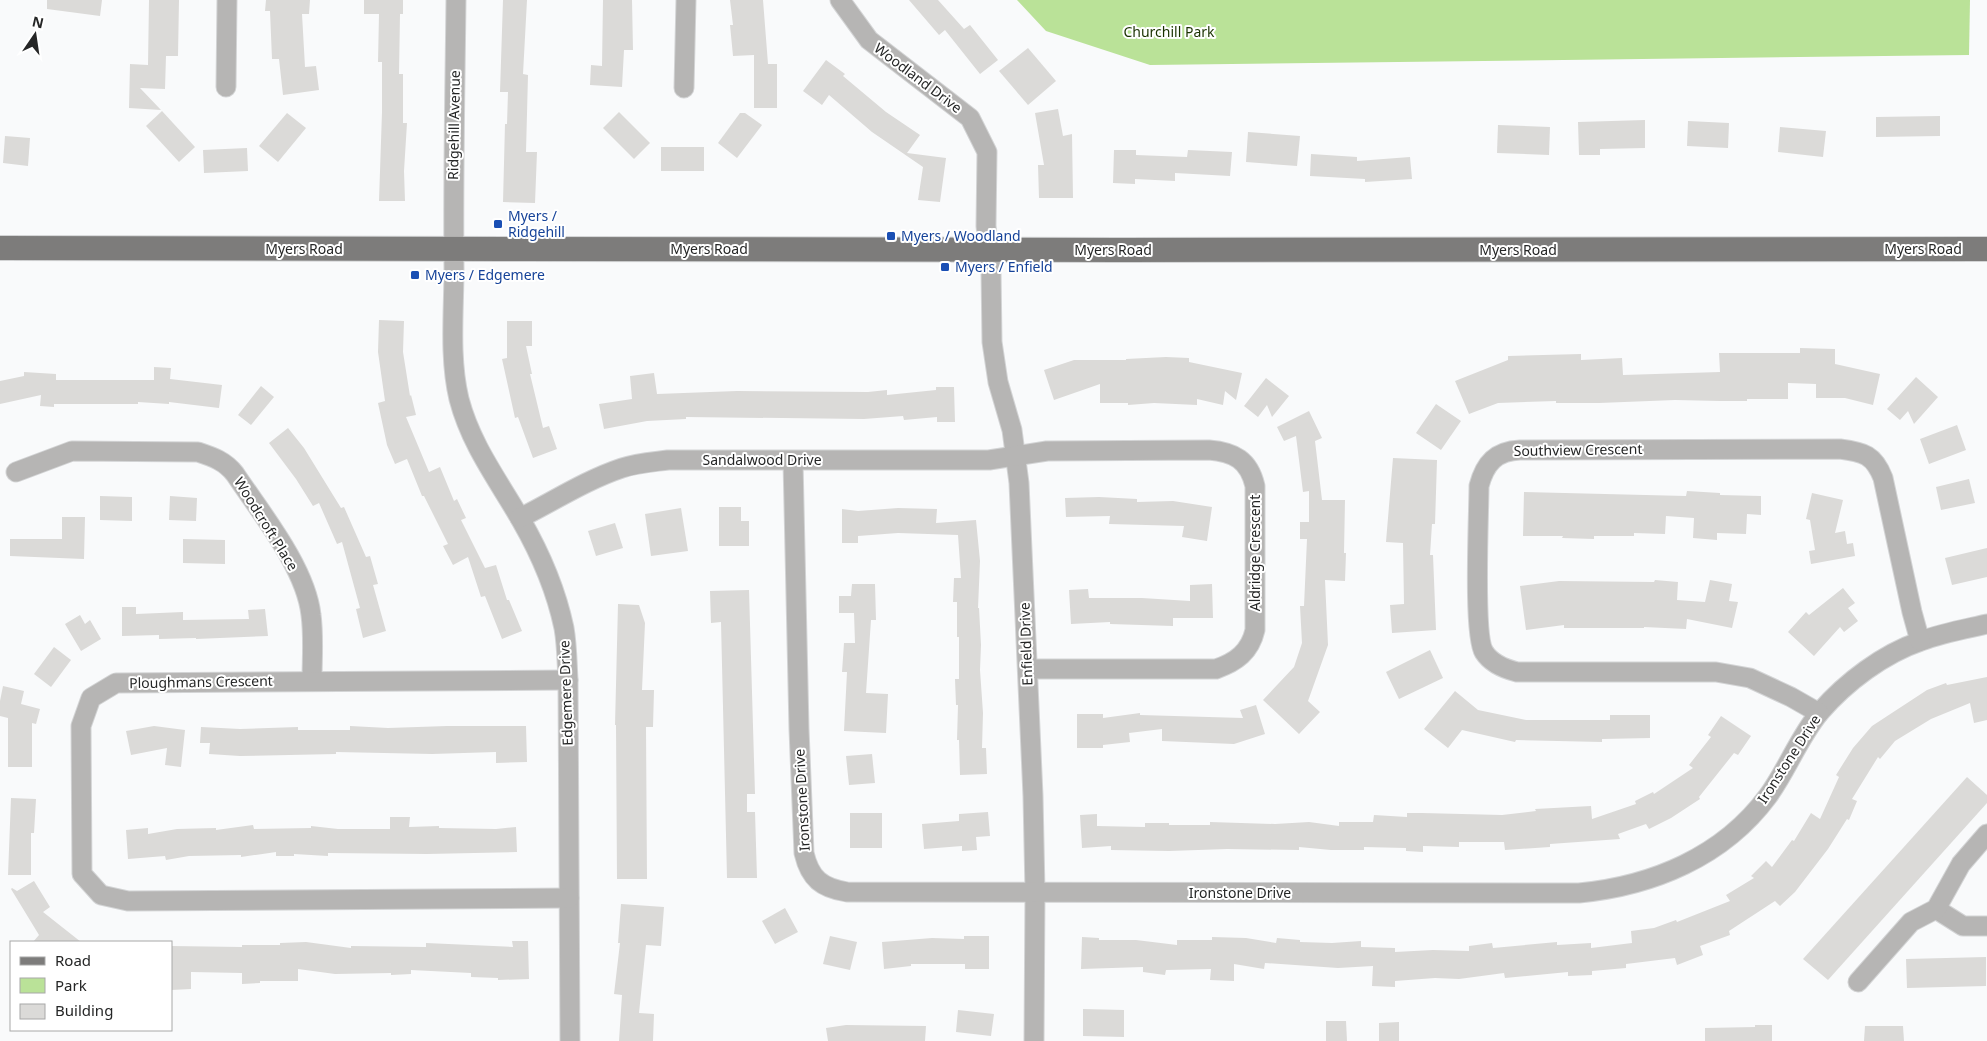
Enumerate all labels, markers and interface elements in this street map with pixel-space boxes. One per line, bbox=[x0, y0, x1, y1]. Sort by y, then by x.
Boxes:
north arrow bbox=[10, 10, 60, 60]
text: N bbox=[30, 11, 46, 32]
park label: Churchill Park bbox=[1123, 22, 1215, 41]
street label: Woodland Drive bbox=[871, 38, 966, 117]
street label: Ridgehill Avenue bbox=[443, 70, 464, 180]
place label: Myers / Ridgehill bbox=[508, 206, 565, 241]
marker: Myers / Ridgehill bbox=[492, 218, 504, 230]
place label: Myers / Woodland bbox=[901, 226, 1021, 245]
marker: Myers / Woodland bbox=[885, 230, 897, 242]
street label: Myers Road bbox=[265, 239, 343, 258]
street label: Myers Road bbox=[670, 239, 748, 258]
street label: Myers Road bbox=[1884, 239, 1962, 258]
street label: Myers Road bbox=[1074, 240, 1152, 259]
street label: Myers Road bbox=[1479, 240, 1557, 259]
place label: Myers / Enfield bbox=[955, 257, 1053, 276]
marker: Myers / Enfield bbox=[939, 261, 951, 273]
place label: Myers / Edgemere bbox=[425, 265, 545, 284]
marker: Myers / Edgemere bbox=[409, 269, 421, 281]
street label: Southview Crescent bbox=[1513, 439, 1643, 460]
street label: Sandalwood Drive bbox=[702, 450, 822, 469]
street label: Woodcroft Place bbox=[230, 473, 303, 574]
street label: Aldridge Crescent bbox=[1245, 495, 1264, 611]
street label: Enfield Drive bbox=[1015, 602, 1036, 686]
street label: Edgemere Drive bbox=[554, 640, 577, 746]
street label: Ploughmans Crescent bbox=[129, 671, 273, 692]
street label: Ironstone Drive bbox=[1753, 711, 1824, 807]
street label: Ironstone Drive bbox=[789, 748, 814, 852]
street label: Ironstone Drive bbox=[1189, 883, 1291, 902]
legend bbox=[10, 941, 172, 1031]
text: Road bbox=[55, 950, 91, 970]
text: Park bbox=[55, 975, 87, 995]
text: Building bbox=[55, 1000, 113, 1020]

